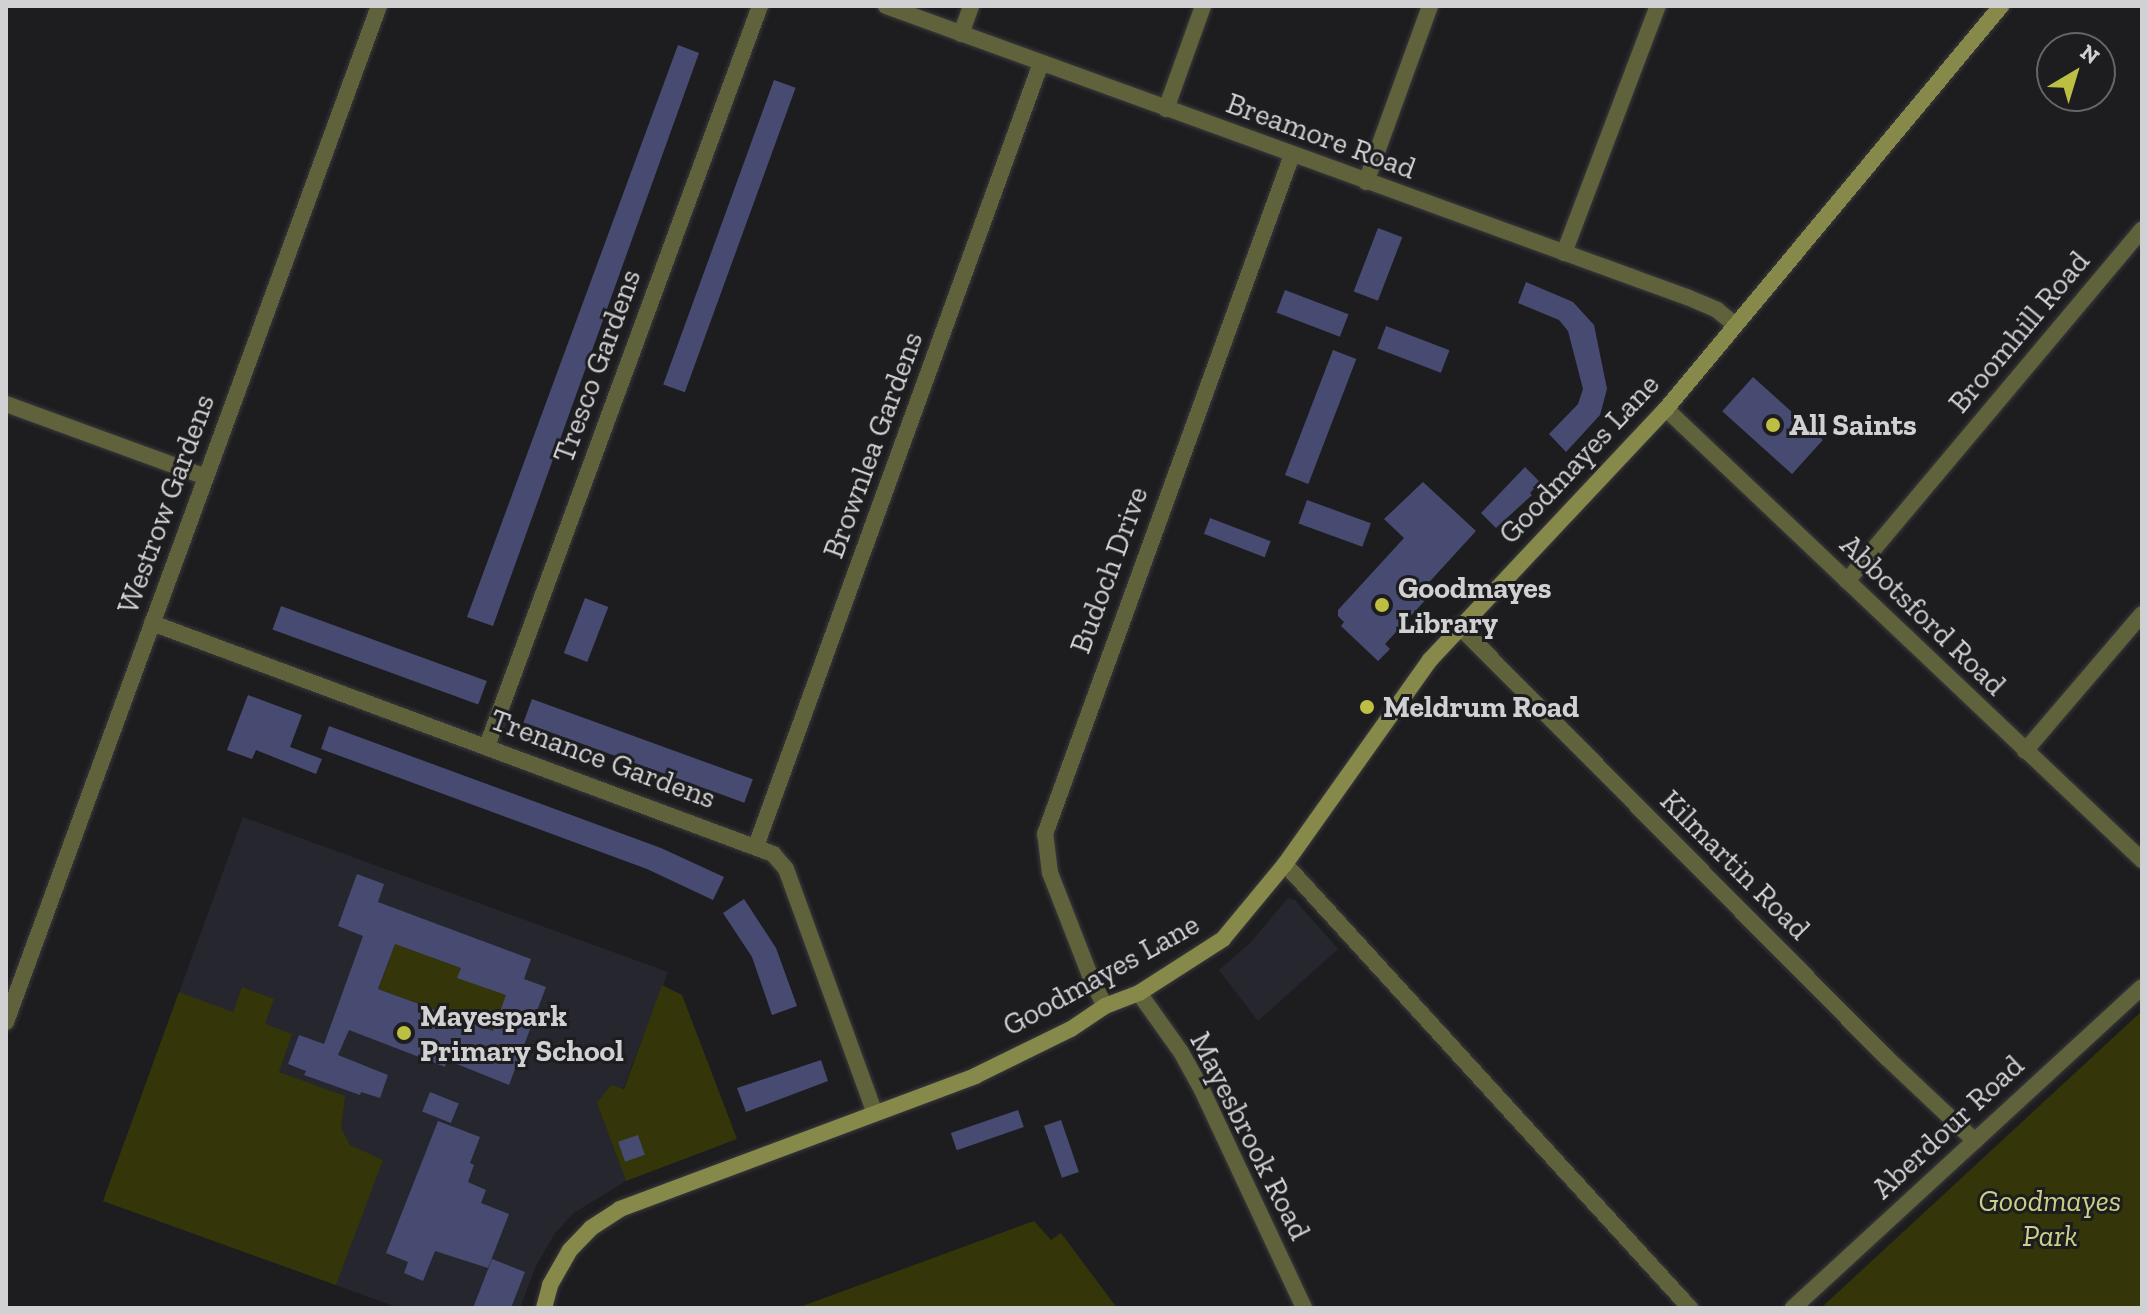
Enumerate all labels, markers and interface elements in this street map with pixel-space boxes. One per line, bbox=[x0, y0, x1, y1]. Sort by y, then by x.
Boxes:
north arrow bbox=[2036, 32, 2116, 112]
text: N bbox=[2075, 38, 2105, 70]
street label: Breamore Road bbox=[1222, 85, 1420, 187]
street label: Broomhill Road bbox=[1941, 244, 2097, 420]
street label: Tresco Gardens bbox=[545, 265, 649, 467]
street label: Brownlea Gardens bbox=[815, 327, 931, 563]
street label: Goodmayes Lane bbox=[1491, 367, 1667, 551]
street label: Westrow Gardens bbox=[110, 389, 222, 619]
place label: All Saints bbox=[1789, 407, 1917, 443]
marker: All Saints bbox=[1764, 416, 1782, 434]
street label: Budoch Drive bbox=[1062, 482, 1156, 658]
street label: Abbotsford Road bbox=[1833, 527, 2013, 703]
place label: Goodmayes Library bbox=[1398, 570, 1552, 640]
marker: Goodmayes Library bbox=[1373, 596, 1391, 614]
place label: Meldrum Road bbox=[1383, 689, 1579, 725]
marker: Meldrum Road bbox=[1358, 698, 1376, 716]
street label: Trenance Gardens bbox=[485, 702, 721, 816]
street label: Kilmartin Road bbox=[1653, 783, 1817, 947]
street label: Goodmayes Lane bbox=[997, 906, 1205, 1044]
place label: Mayespark Primary School bbox=[420, 998, 625, 1068]
marker: Mayespark Primary School bbox=[395, 1024, 413, 1042]
street label: Mayesbrook Road bbox=[1182, 1026, 1318, 1246]
street label: Aberdour Road bbox=[1865, 1047, 2031, 1207]
park label: Goodmayes Park bbox=[1979, 1183, 2121, 1254]

